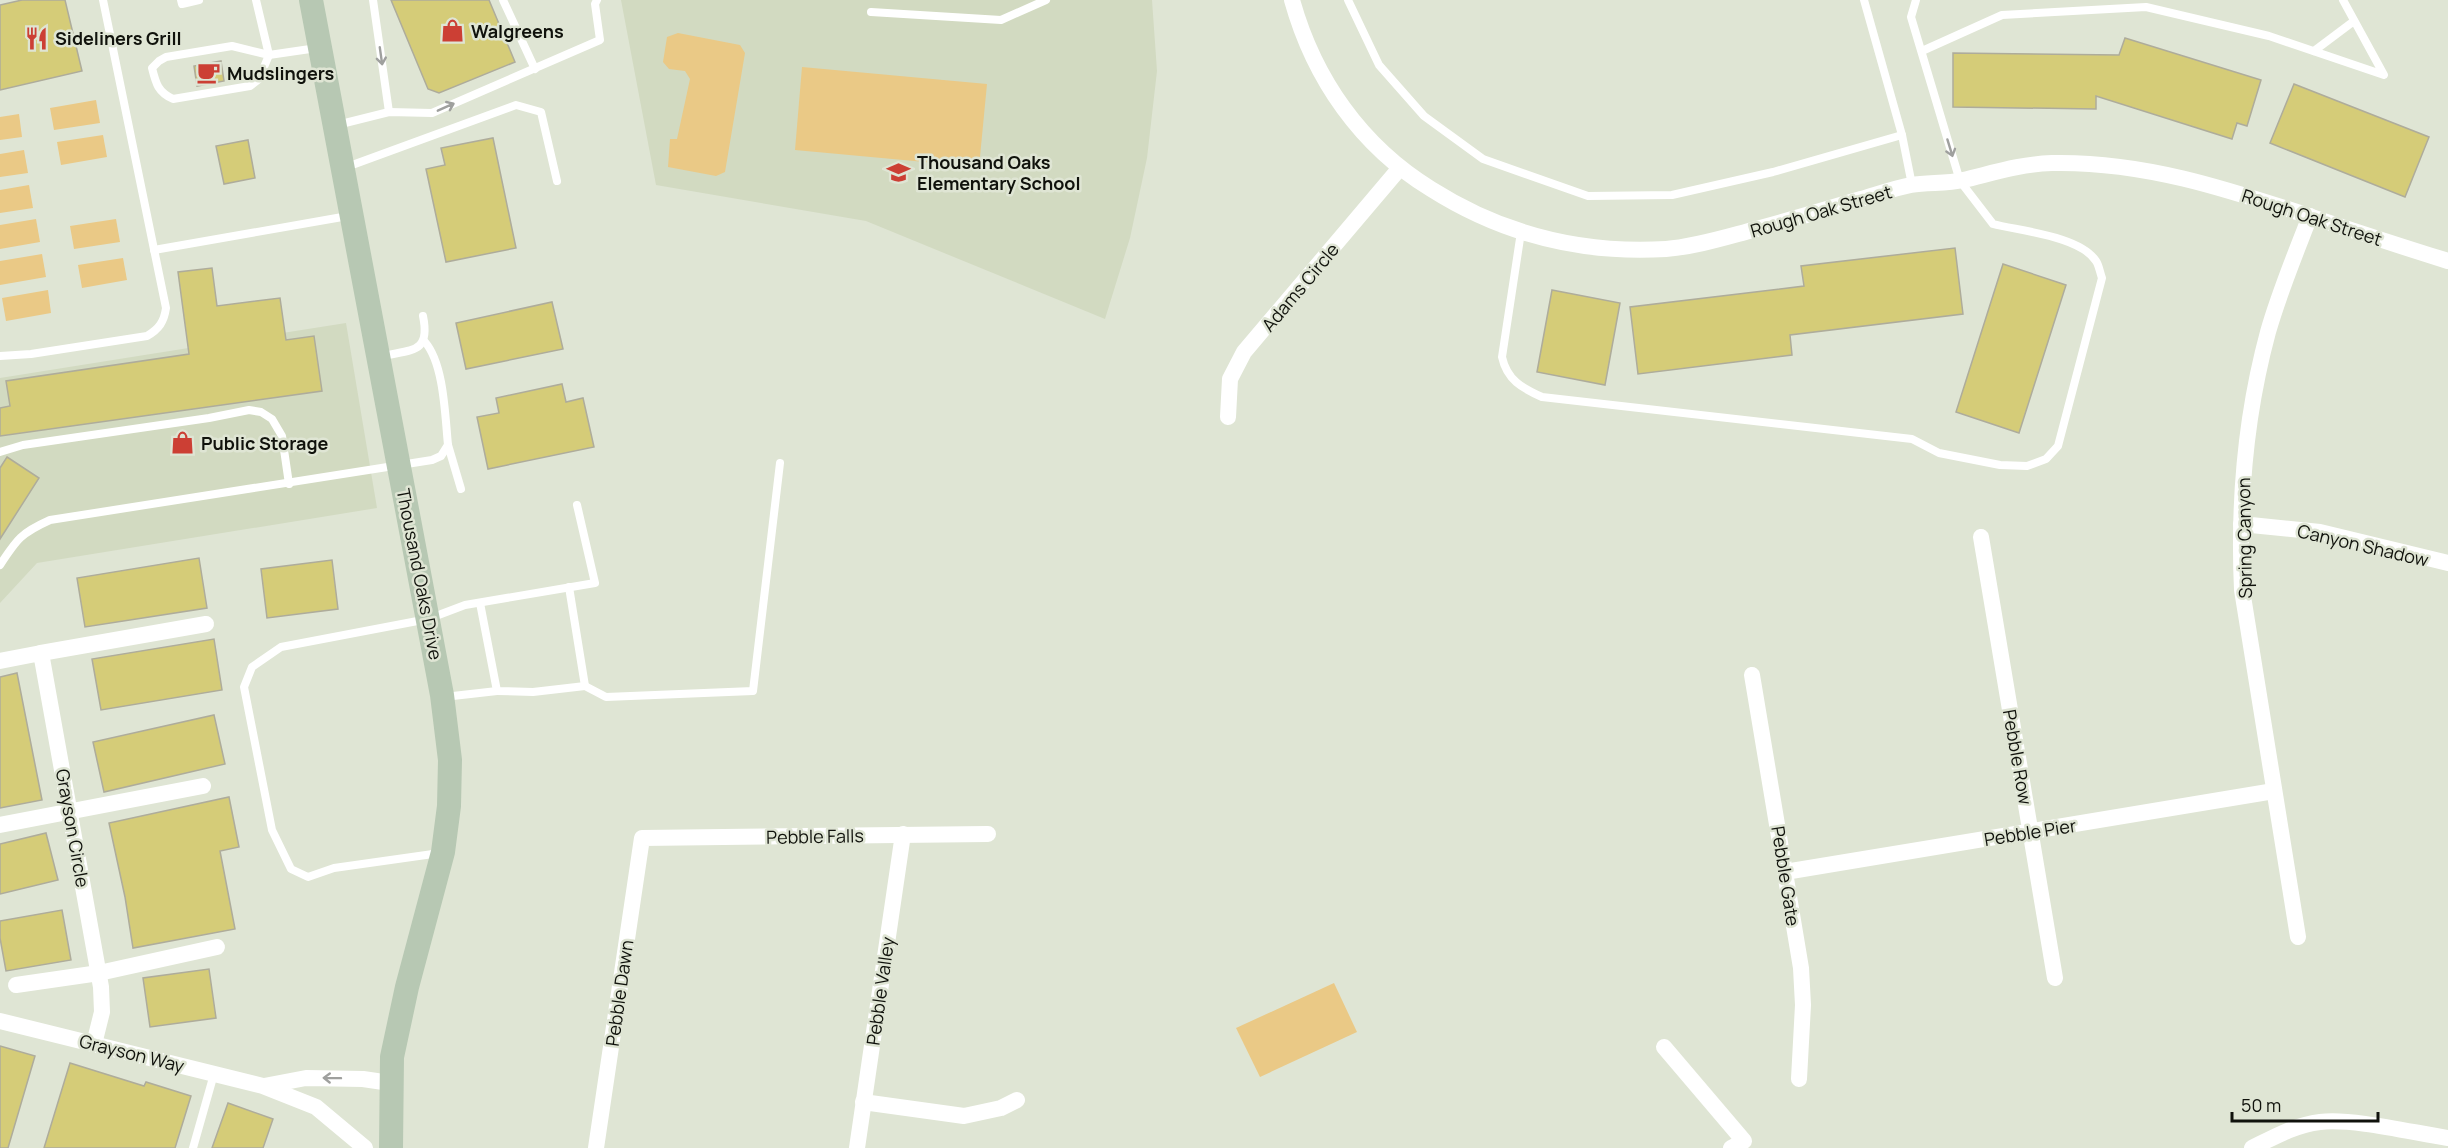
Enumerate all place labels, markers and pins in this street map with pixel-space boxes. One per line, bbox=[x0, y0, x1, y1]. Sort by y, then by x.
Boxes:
shop icon: Walgreens bbox=[440, 18, 466, 44]
place label: Walgreens bbox=[471, 19, 564, 43]
restaurant icon: Sideliners Grill bbox=[24, 25, 50, 51]
place label: Sideliners Grill bbox=[55, 26, 182, 50]
cafe icon: Mudslingers bbox=[196, 60, 222, 86]
place label: Mudslingers bbox=[227, 61, 335, 85]
place label: Thousand Oaks Elementary School bbox=[917, 150, 1080, 195]
school or university icon: Thousand Oaks Elementary School bbox=[886, 159, 912, 185]
shop icon: Public Storage bbox=[170, 430, 196, 456]
place label: Public Storage bbox=[201, 431, 329, 455]

